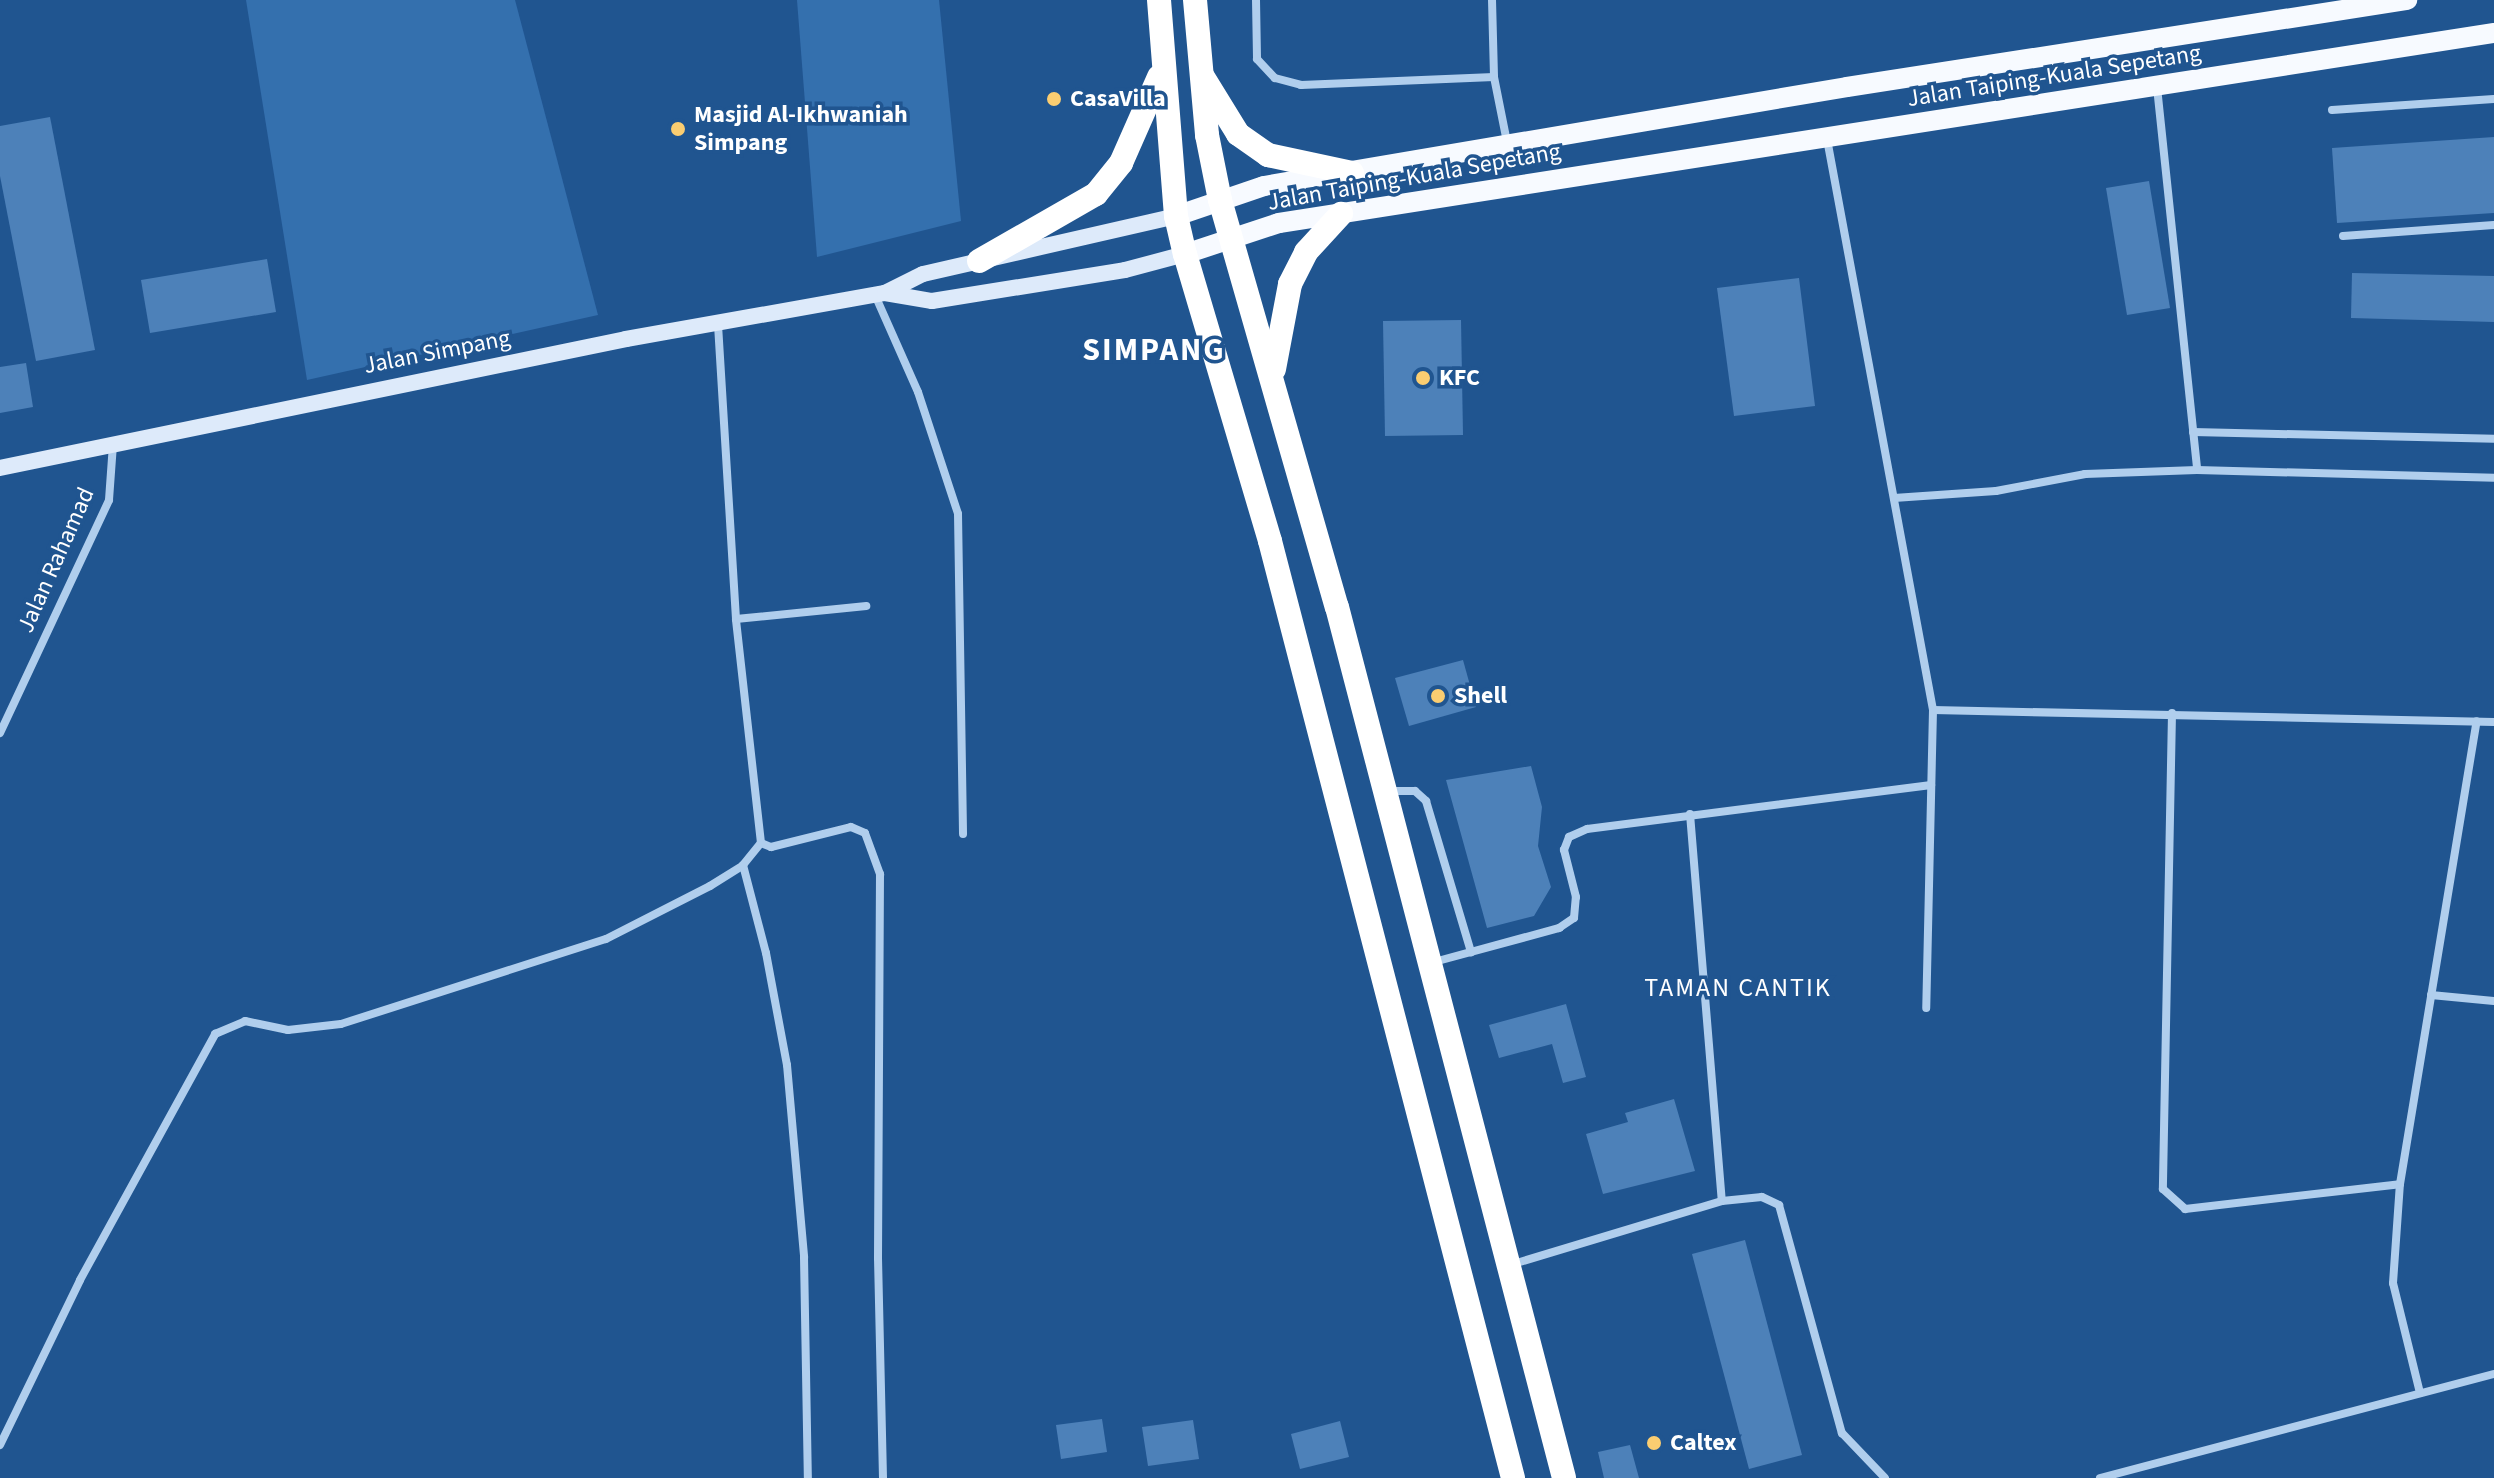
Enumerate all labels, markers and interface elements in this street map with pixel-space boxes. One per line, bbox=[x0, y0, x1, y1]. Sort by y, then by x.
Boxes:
street label: Jalan Taiping-Kuala Sepetang bbox=[1905, 39, 2203, 113]
place label: CasaVilla bbox=[1070, 85, 1166, 113]
marker: CasaVilla bbox=[1045, 90, 1063, 108]
place label: Masjid Al-Ikhwaniah Simpang bbox=[694, 101, 908, 157]
marker: Masjid Al-Ikhwaniah Simpang bbox=[669, 120, 687, 138]
street label: Jalan Taiping-Kuala Sepetang bbox=[1265, 137, 1563, 217]
street label: Jalan Simpang bbox=[361, 324, 513, 380]
district label: SIMPANG bbox=[1082, 331, 1226, 369]
place label: KFC bbox=[1439, 364, 1480, 392]
marker: KFC bbox=[1414, 369, 1432, 387]
street label: Jalan Rahamad bbox=[11, 483, 101, 637]
place label: Shell bbox=[1454, 682, 1507, 710]
marker: Shell bbox=[1429, 687, 1447, 705]
district label: TAMAN CANTIK bbox=[1644, 972, 1832, 1004]
place label: Caltex bbox=[1670, 1429, 1737, 1457]
marker: Caltex bbox=[1645, 1434, 1663, 1452]

